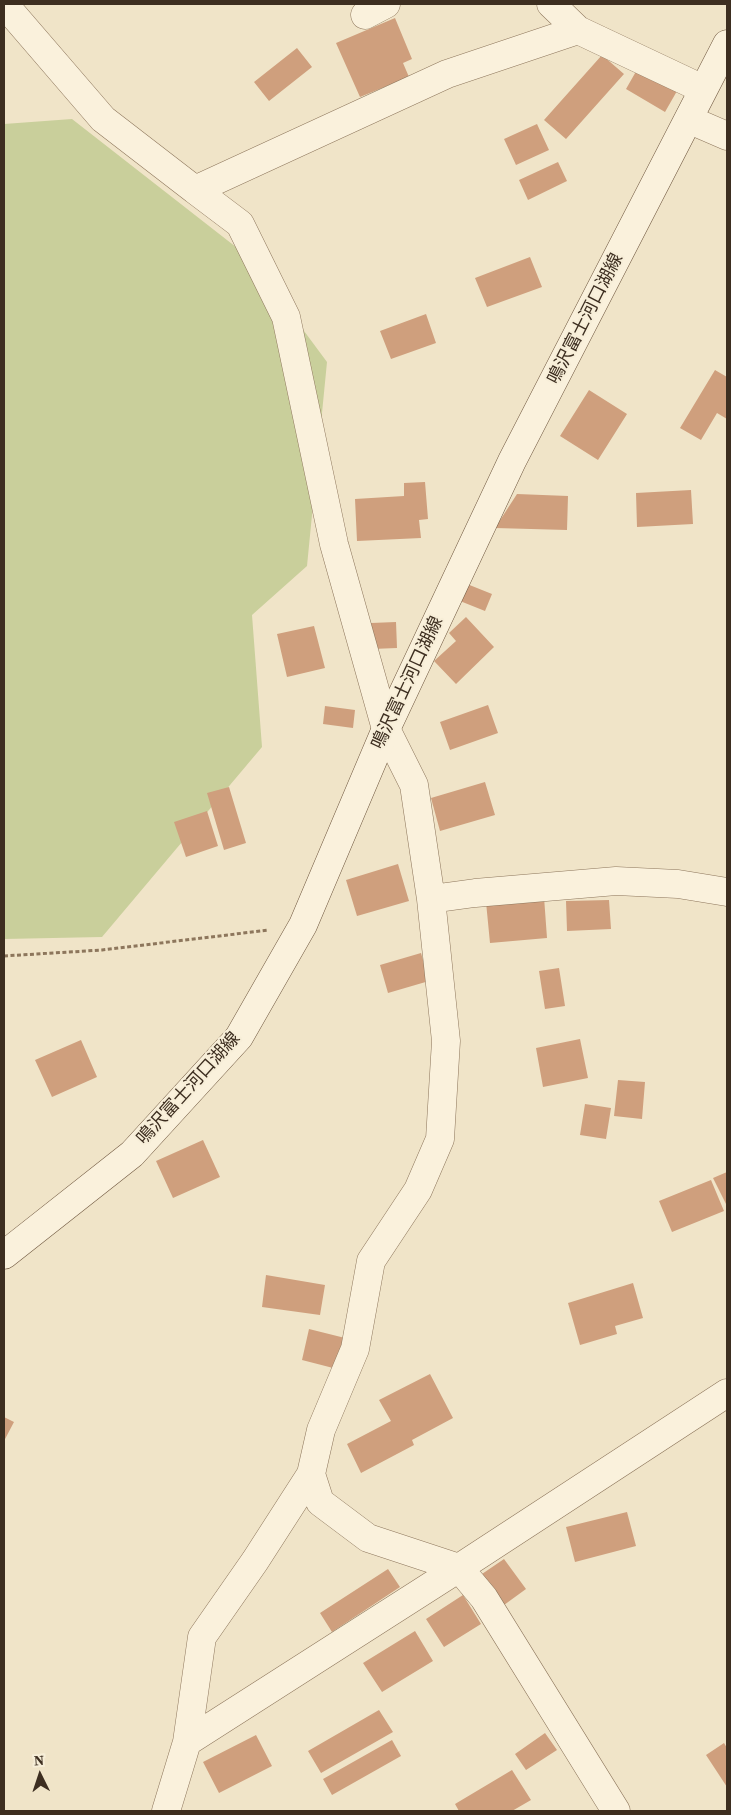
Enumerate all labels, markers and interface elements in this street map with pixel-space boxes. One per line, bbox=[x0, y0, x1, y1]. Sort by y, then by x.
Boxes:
street label: 鳴沢富士河口湖線 bbox=[544, 250, 628, 388]
street label: 鳴沢富士河口湖線 bbox=[368, 613, 448, 753]
street label: 鳴沢富士河口湖線 bbox=[133, 1028, 245, 1150]
north arrow bbox=[15, 1750, 65, 1800]
text: N bbox=[33, 1750, 45, 1770]

